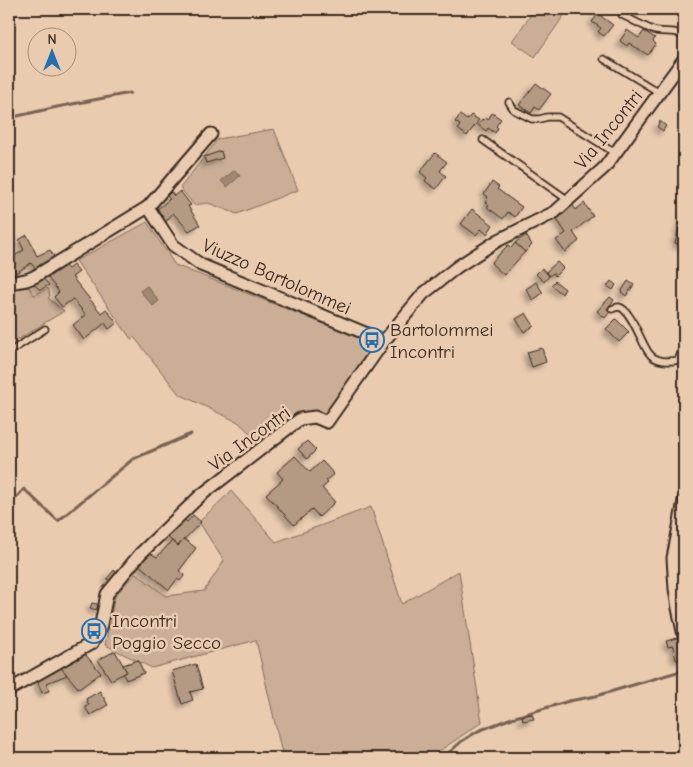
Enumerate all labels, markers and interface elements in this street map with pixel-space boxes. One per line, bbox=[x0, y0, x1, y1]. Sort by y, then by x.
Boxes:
north arrow bbox=[28, 28, 78, 78]
text: N bbox=[47, 31, 57, 48]
street label: Via Incontri bbox=[570, 86, 647, 174]
street label: Viuzzo Bartolommei bbox=[199, 234, 354, 320]
place label: Bartolommei Incontri bbox=[390, 319, 494, 363]
bus stop icon: Bartolommei Incontri bbox=[359, 327, 385, 353]
street label: Via Incontri bbox=[204, 402, 295, 476]
place label: Incontri Poggio Secco bbox=[112, 610, 221, 654]
bus stop icon: Incontri Poggio Secco bbox=[81, 618, 107, 644]

